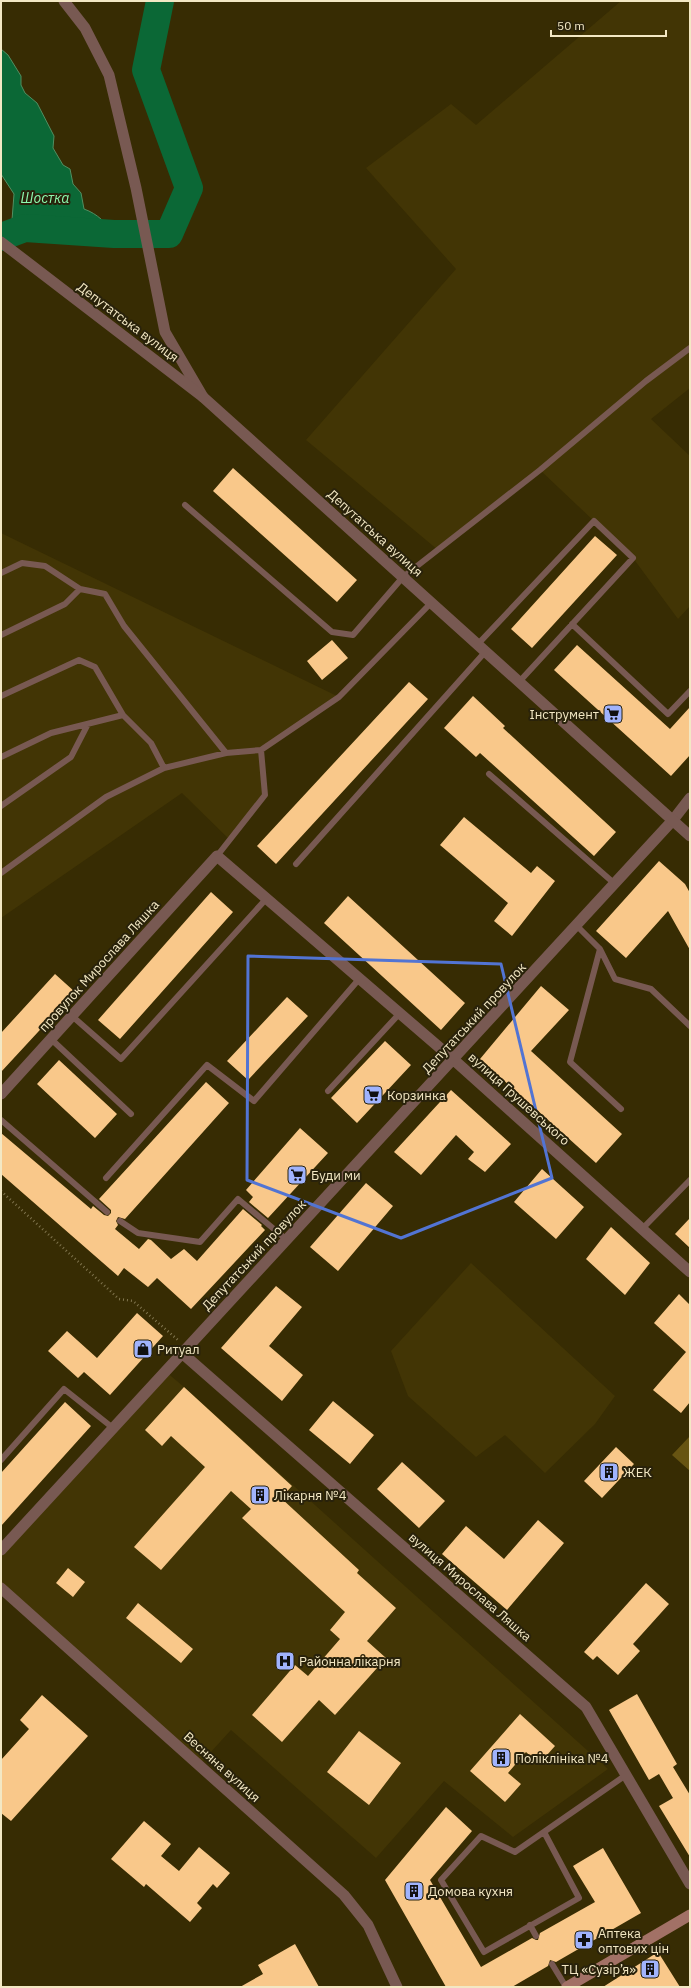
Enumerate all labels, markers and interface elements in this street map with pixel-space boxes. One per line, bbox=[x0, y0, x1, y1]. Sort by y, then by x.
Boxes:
scale bar bbox=[551, 12, 666, 38]
text: 50 m bbox=[557, 18, 585, 33]
water label: Шостка bbox=[21, 189, 69, 207]
street label: Депутатська вулиця bbox=[74, 278, 182, 366]
street label: Депутатська вулиця bbox=[324, 486, 426, 580]
supermarket icon: Інструмент bbox=[602, 703, 624, 725]
place label: Інструмент bbox=[530, 706, 599, 723]
street label: провулок Мирослава Ляшка bbox=[35, 896, 163, 1036]
street label: Депутатський провулок bbox=[418, 959, 530, 1077]
street label: вулиця Грушевського bbox=[465, 1049, 573, 1149]
supermarket icon: Корзинка bbox=[362, 1084, 384, 1106]
place label: Корзинка bbox=[387, 1087, 446, 1104]
supermarket icon: Буди ми bbox=[286, 1164, 308, 1186]
place label: Буди ми bbox=[311, 1167, 361, 1184]
street label: Депутатський провулок bbox=[198, 1196, 310, 1314]
shop icon: Ритуал bbox=[132, 1338, 154, 1360]
place label: Ритуал bbox=[157, 1341, 200, 1358]
building icon: ЖЕК bbox=[598, 1461, 620, 1483]
place label: ЖЕК bbox=[623, 1464, 652, 1481]
building icon: Лікарня №4 bbox=[249, 1484, 271, 1506]
place label: Лікарня №4 bbox=[274, 1487, 347, 1504]
street label: вулиця Мирослава Ляшка bbox=[405, 1529, 535, 1645]
hospital icon: Районна лікарня bbox=[274, 1650, 296, 1672]
place label: Районна лікарня bbox=[299, 1653, 401, 1670]
street label: Весняна вулиця bbox=[180, 1728, 264, 1806]
building icon: Поліклініка №4 bbox=[490, 1747, 512, 1769]
place label: Поліклініка №4 bbox=[515, 1750, 609, 1767]
building icon: Домова кухня bbox=[403, 1880, 425, 1902]
place label: Домова кухня bbox=[428, 1883, 513, 1900]
place label: Аптека оптових цін bbox=[598, 1925, 669, 1957]
pharmacy icon: Аптека оптових цін bbox=[573, 1929, 595, 1951]
building icon: ТЦ «Сузір’я» bbox=[639, 1958, 661, 1980]
place label: ТЦ «Сузір’я» bbox=[562, 1961, 636, 1978]

